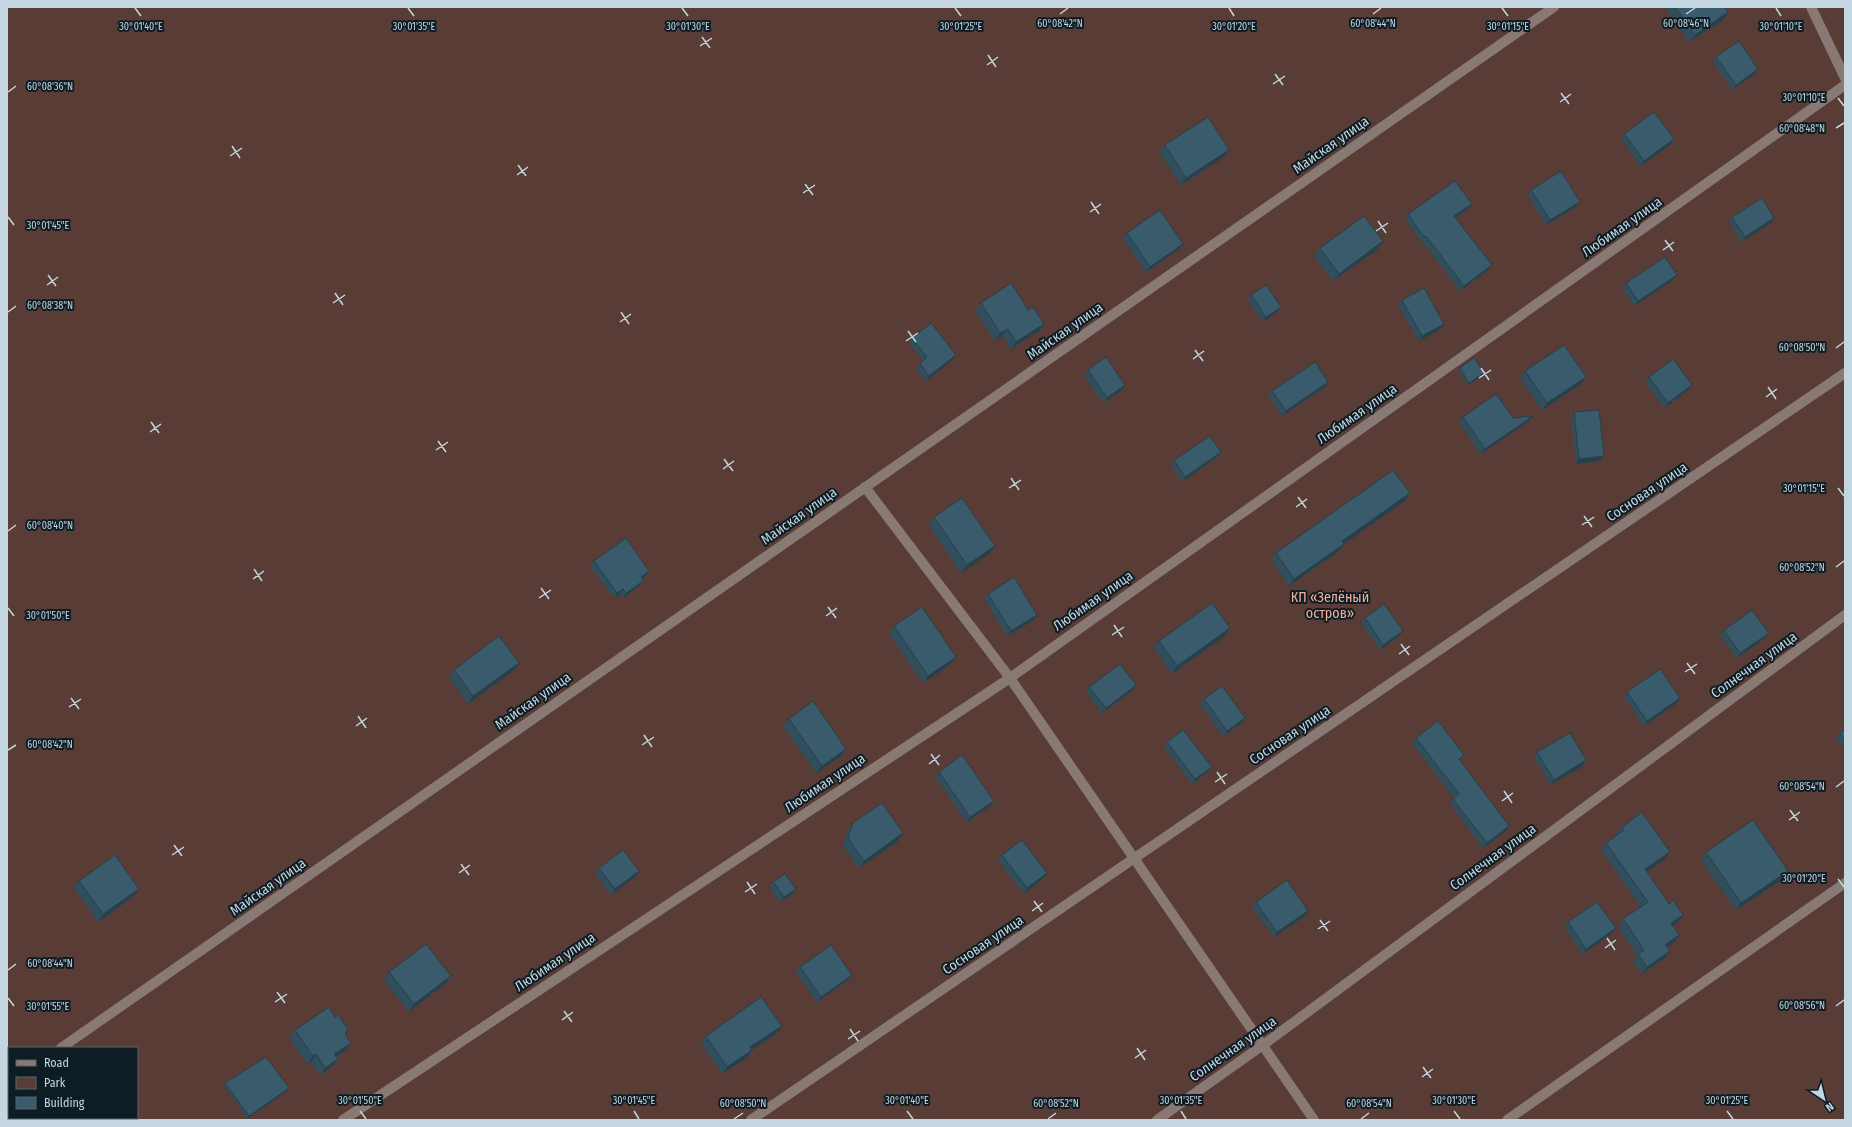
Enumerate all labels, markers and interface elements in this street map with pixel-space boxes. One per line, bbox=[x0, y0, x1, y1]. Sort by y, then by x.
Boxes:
text: 60°08'42"N bbox=[1037, 18, 1083, 30]
text: 60°08'44"N bbox=[1350, 18, 1396, 30]
text: 60°08'46"N bbox=[1663, 18, 1709, 30]
text: 30°01'40"E bbox=[119, 21, 163, 33]
text: 30°01'35"E bbox=[393, 21, 436, 33]
text: 30°01'30"E bbox=[666, 21, 710, 33]
text: 30°01'25"E bbox=[940, 21, 983, 33]
text: 30°01'20"E bbox=[1212, 21, 1256, 33]
text: 30°01'15"E bbox=[1487, 21, 1529, 33]
text: 30°01'10"E bbox=[1760, 21, 1803, 33]
text: 60°08'36"N bbox=[27, 81, 73, 93]
text: 30°01'10"E bbox=[1783, 92, 1826, 104]
street label: Майская улица bbox=[1290, 112, 1372, 177]
text: 60°08'48"N bbox=[1779, 123, 1825, 135]
street label: Любимая улица bbox=[1579, 193, 1665, 261]
text: 30°01'45"E bbox=[27, 220, 70, 232]
street label: Майская улица bbox=[1024, 298, 1106, 363]
text: 60°08'38"N bbox=[27, 300, 73, 312]
text: 60°08'50"N bbox=[1779, 342, 1825, 354]
street label: Любимая улица bbox=[1314, 380, 1400, 448]
street label: Сосновая улица bbox=[1603, 459, 1691, 525]
street label: Майская улица bbox=[758, 483, 840, 548]
text: 30°01'15"E bbox=[1783, 483, 1825, 495]
text: 60°08'40"N bbox=[27, 520, 73, 532]
text: 60°08'52"N bbox=[1779, 562, 1825, 574]
street label: Любимая улица bbox=[1050, 567, 1136, 635]
park label: КП «Зелёный остров» bbox=[1291, 589, 1369, 622]
text: 30°01'50"E bbox=[26, 610, 70, 622]
street label: Солнечная улица bbox=[1708, 628, 1800, 702]
street label: Майская улица bbox=[492, 668, 574, 733]
street label: Сосновая улица bbox=[1246, 702, 1334, 768]
text: 60°08'42"N bbox=[27, 739, 73, 751]
street label: Любимая улица bbox=[781, 750, 869, 816]
text: 60°08'54"N bbox=[1779, 781, 1825, 793]
street label: Солнечная улица bbox=[1447, 820, 1539, 894]
street label: Майская улица bbox=[227, 854, 309, 919]
text: 30°01'20"E bbox=[1782, 873, 1826, 885]
street label: Сосновая улица bbox=[939, 912, 1027, 978]
street label: Любимая улица bbox=[511, 929, 599, 995]
text: 60°08'44"N bbox=[27, 958, 73, 970]
text: 60°08'56"N bbox=[1779, 1000, 1825, 1012]
text: 30°01'55"E bbox=[27, 1001, 70, 1013]
street label: Солнечная улица bbox=[1186, 1013, 1280, 1085]
legend bbox=[8, 1047, 138, 1119]
text: Road bbox=[44, 1056, 69, 1070]
text: Park bbox=[44, 1076, 66, 1090]
north arrow bbox=[1804, 1079, 1844, 1119]
text: 30°01'50"E bbox=[338, 1095, 382, 1107]
text: 30°01'45"E bbox=[613, 1095, 656, 1107]
text: 30°01'40"E bbox=[885, 1095, 929, 1107]
text: 30°01'35"E bbox=[1160, 1095, 1203, 1107]
text: 30°01'30"E bbox=[1432, 1095, 1476, 1107]
text: 30°01'25"E bbox=[1706, 1095, 1749, 1107]
text: Building bbox=[44, 1096, 85, 1110]
text: 60°08'50"N bbox=[720, 1098, 766, 1110]
text: 60°08'52"N bbox=[1033, 1098, 1079, 1110]
text: 60°08'54"N bbox=[1346, 1098, 1392, 1110]
text: N bbox=[1823, 1100, 1836, 1114]

